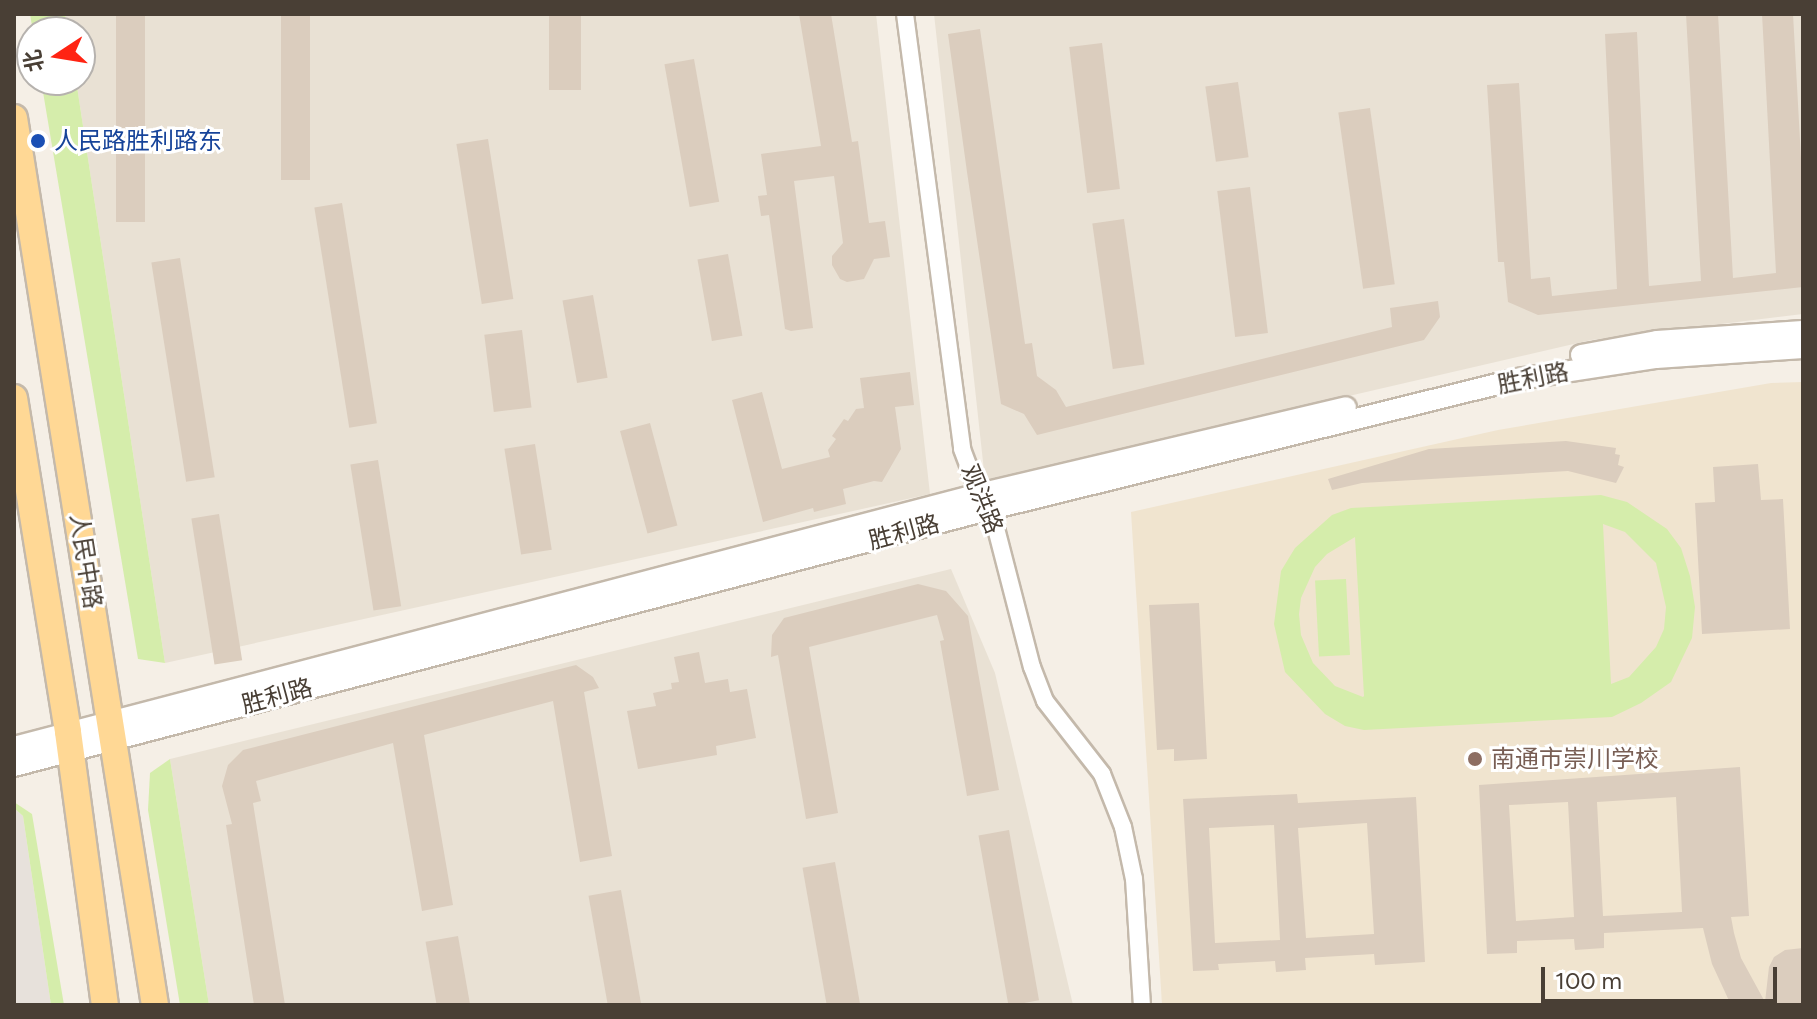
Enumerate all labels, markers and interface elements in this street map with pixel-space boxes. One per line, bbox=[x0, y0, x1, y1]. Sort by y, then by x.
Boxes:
north arrow bbox=[16, 16, 96, 96]
text: 北 bbox=[18, 47, 49, 74]
place label: 人民路胜利路东 bbox=[54, 127, 222, 155]
marker: 人民路胜利路东 bbox=[29, 132, 47, 150]
street label: 胜利路 bbox=[1495, 357, 1571, 399]
street label: 观洪路 bbox=[955, 460, 1009, 538]
street label: 胜利路 bbox=[865, 509, 943, 555]
street label: 人民中路 bbox=[64, 511, 108, 611]
street label: 胜利路 bbox=[238, 673, 316, 719]
place label: 南通市崇川学校 bbox=[1491, 745, 1659, 773]
marker: 南通市崇川学校 bbox=[1466, 750, 1484, 768]
scale bar bbox=[1545, 951, 1781, 1001]
text: 100 m bbox=[1555, 966, 1622, 995]

